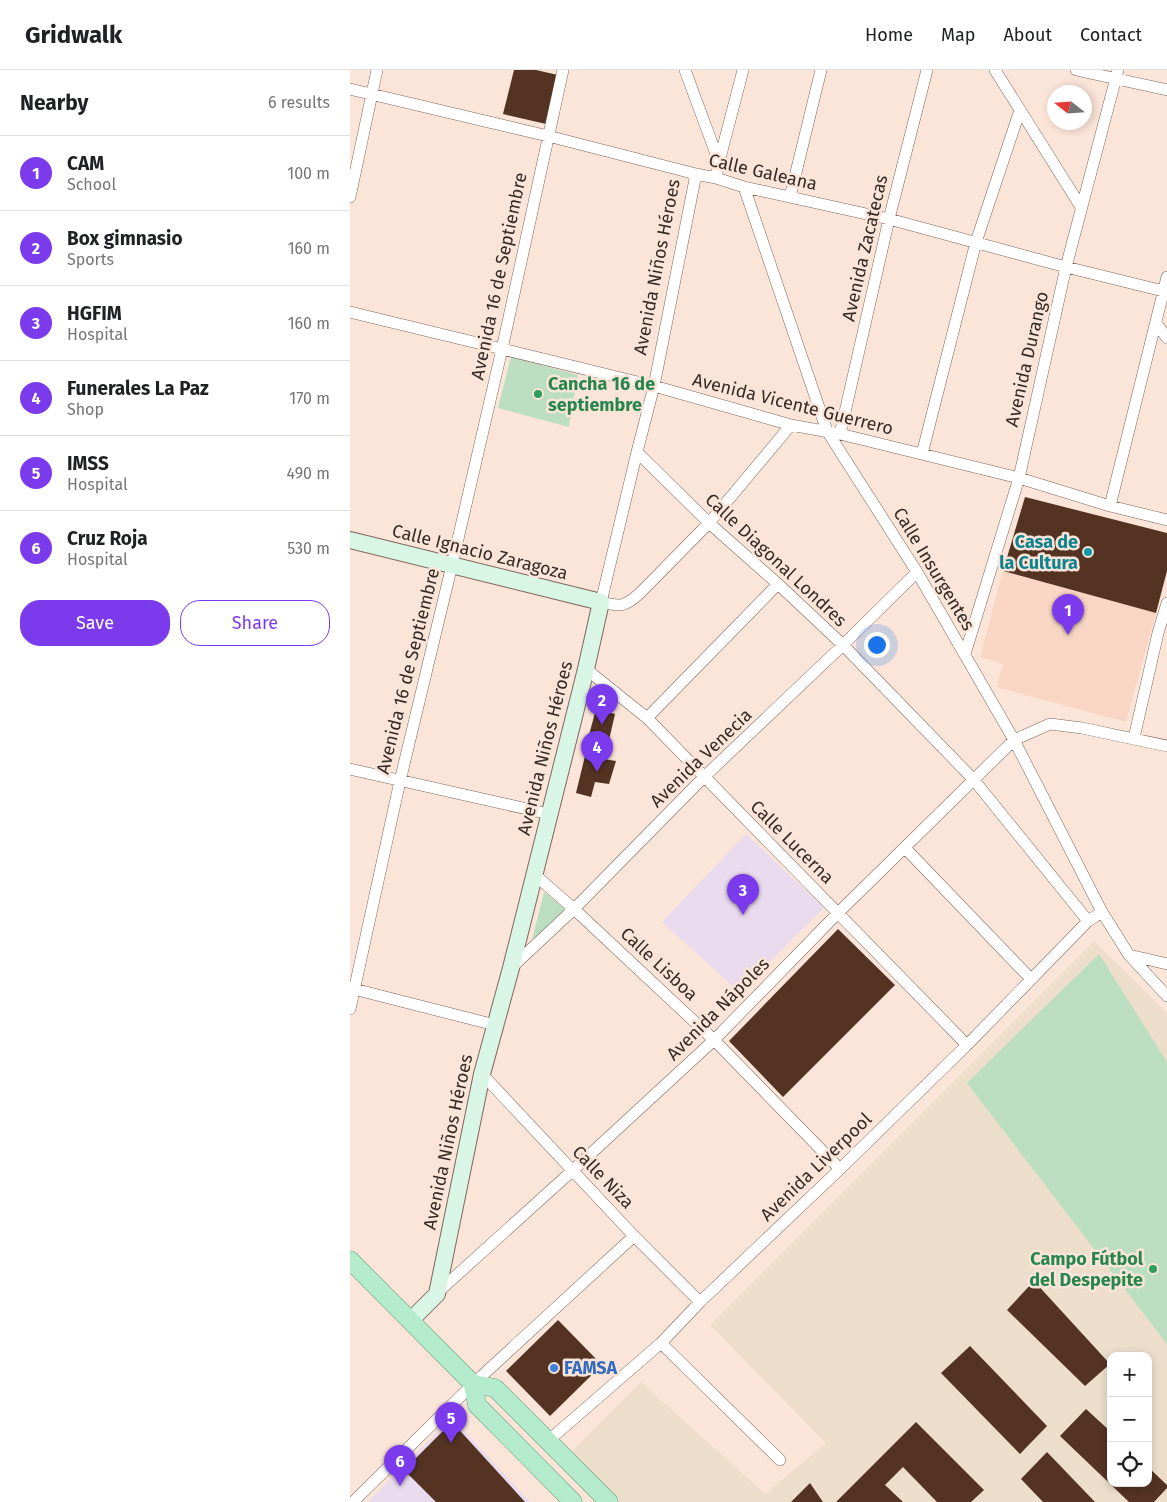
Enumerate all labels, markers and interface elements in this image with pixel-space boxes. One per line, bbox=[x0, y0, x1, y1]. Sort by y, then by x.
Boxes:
text: Gridwalk bbox=[25, 21, 122, 49]
text: Home bbox=[865, 24, 913, 46]
text: Map bbox=[941, 24, 975, 46]
text: About bbox=[1003, 24, 1052, 46]
text: Contact bbox=[1080, 24, 1142, 46]
north arrow bbox=[1047, 85, 1092, 130]
text: Nearby bbox=[20, 90, 88, 116]
text: 6 results bbox=[268, 93, 330, 112]
street label: Calle Galeana bbox=[707, 149, 819, 195]
text: CAM bbox=[67, 152, 104, 175]
text: 1 bbox=[32, 164, 40, 183]
text: 100 m bbox=[287, 164, 330, 183]
street label: Avenida 16 de Septiembre bbox=[466, 170, 532, 382]
street label: Avenida Zacatecas bbox=[837, 173, 893, 323]
text: School bbox=[67, 175, 116, 194]
street label: Avenida Niños Héroes bbox=[629, 177, 685, 357]
text: Box gimnasio bbox=[67, 227, 183, 250]
text: 2 bbox=[32, 239, 40, 258]
text: 160 m bbox=[288, 239, 330, 258]
text: Sports bbox=[67, 250, 114, 269]
street label: Avenida Durango bbox=[1001, 289, 1053, 429]
text: HGFIM bbox=[67, 302, 122, 325]
text: 3 bbox=[32, 314, 40, 333]
text: 160 m bbox=[288, 314, 330, 333]
text: Hospital bbox=[67, 325, 128, 344]
street label: Avenida Vicente Guerrero bbox=[690, 368, 896, 440]
place label: Cancha 16 de septiembre bbox=[548, 373, 655, 416]
text: Funerales La Paz bbox=[67, 377, 209, 400]
marker: Cancha 16 de septiembre bbox=[532, 388, 544, 400]
text: 4 bbox=[31, 389, 41, 408]
text: 170 m bbox=[289, 389, 330, 408]
text: Shop bbox=[67, 400, 104, 419]
text: IMSS bbox=[67, 452, 109, 475]
text: 5 bbox=[32, 464, 40, 483]
text: 490 m bbox=[287, 464, 330, 483]
text: Hospital bbox=[67, 475, 128, 494]
street label: Calle Diagonal Londres bbox=[701, 489, 851, 631]
street label: Calle Insurgentes bbox=[889, 503, 979, 635]
street label: Calle Ignacio Zaragoza bbox=[390, 520, 570, 584]
text: Cruz Roja bbox=[67, 527, 148, 550]
place label: Casa de la Cultura bbox=[999, 531, 1078, 574]
text: 6 bbox=[31, 539, 41, 558]
text: 530 m bbox=[287, 539, 330, 558]
marker: Casa de la Cultura bbox=[1082, 546, 1094, 558]
text: Hospital bbox=[67, 550, 128, 569]
street label: Avenida 16 de Septiembre bbox=[372, 566, 444, 776]
pin: 1 bbox=[1052, 594, 1084, 635]
button: Save bbox=[20, 600, 170, 646]
button: Share bbox=[180, 600, 330, 646]
your location bbox=[864, 632, 890, 658]
street label: Avenida Niños Héroes bbox=[513, 659, 577, 837]
pin: 2 bbox=[586, 684, 618, 725]
street label: Avenida Venecia bbox=[646, 704, 756, 812]
pin: 4 bbox=[581, 731, 613, 772]
street label: Calle Lucerna bbox=[746, 796, 838, 888]
pin: 3 bbox=[727, 874, 759, 915]
street label: Calle Lisboa bbox=[616, 923, 702, 1005]
street label: Avenida Nápoles bbox=[662, 953, 774, 1065]
street label: Avenida Niños Héroes bbox=[419, 1052, 477, 1232]
street label: Avenida Liverpool bbox=[756, 1108, 876, 1226]
street label: Calle Niza bbox=[568, 1141, 638, 1213]
place label: Campo Fútbol del Despepite bbox=[1029, 1248, 1144, 1291]
marker: Campo Fútbol del Despepite bbox=[1147, 1263, 1159, 1275]
map controls bbox=[1107, 1352, 1152, 1487]
button: + bbox=[1107, 1352, 1152, 1397]
place label: FAMSA bbox=[564, 1357, 618, 1379]
marker: FAMSA bbox=[548, 1362, 560, 1374]
button: − bbox=[1107, 1397, 1152, 1442]
pin: 5 bbox=[435, 1402, 467, 1443]
button: locate bbox=[1107, 1442, 1152, 1487]
pin: 6 bbox=[384, 1445, 416, 1486]

